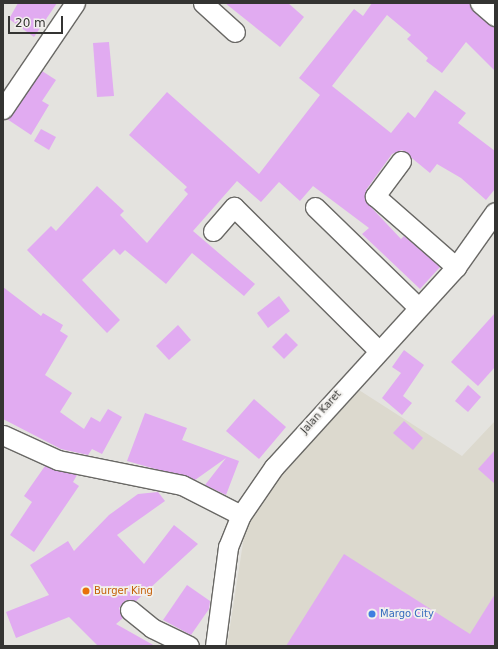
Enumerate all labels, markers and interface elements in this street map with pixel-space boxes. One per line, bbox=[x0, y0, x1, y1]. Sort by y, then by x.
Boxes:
scale bar bbox=[10, 8, 65, 34]
text: 20 m bbox=[15, 16, 46, 30]
street label: Jalan Karet bbox=[298, 388, 344, 436]
place label: Burger King bbox=[94, 585, 153, 597]
marker: Burger King bbox=[81, 586, 91, 596]
place label: Margo City bbox=[380, 608, 434, 620]
marker: Margo City bbox=[367, 609, 377, 619]

